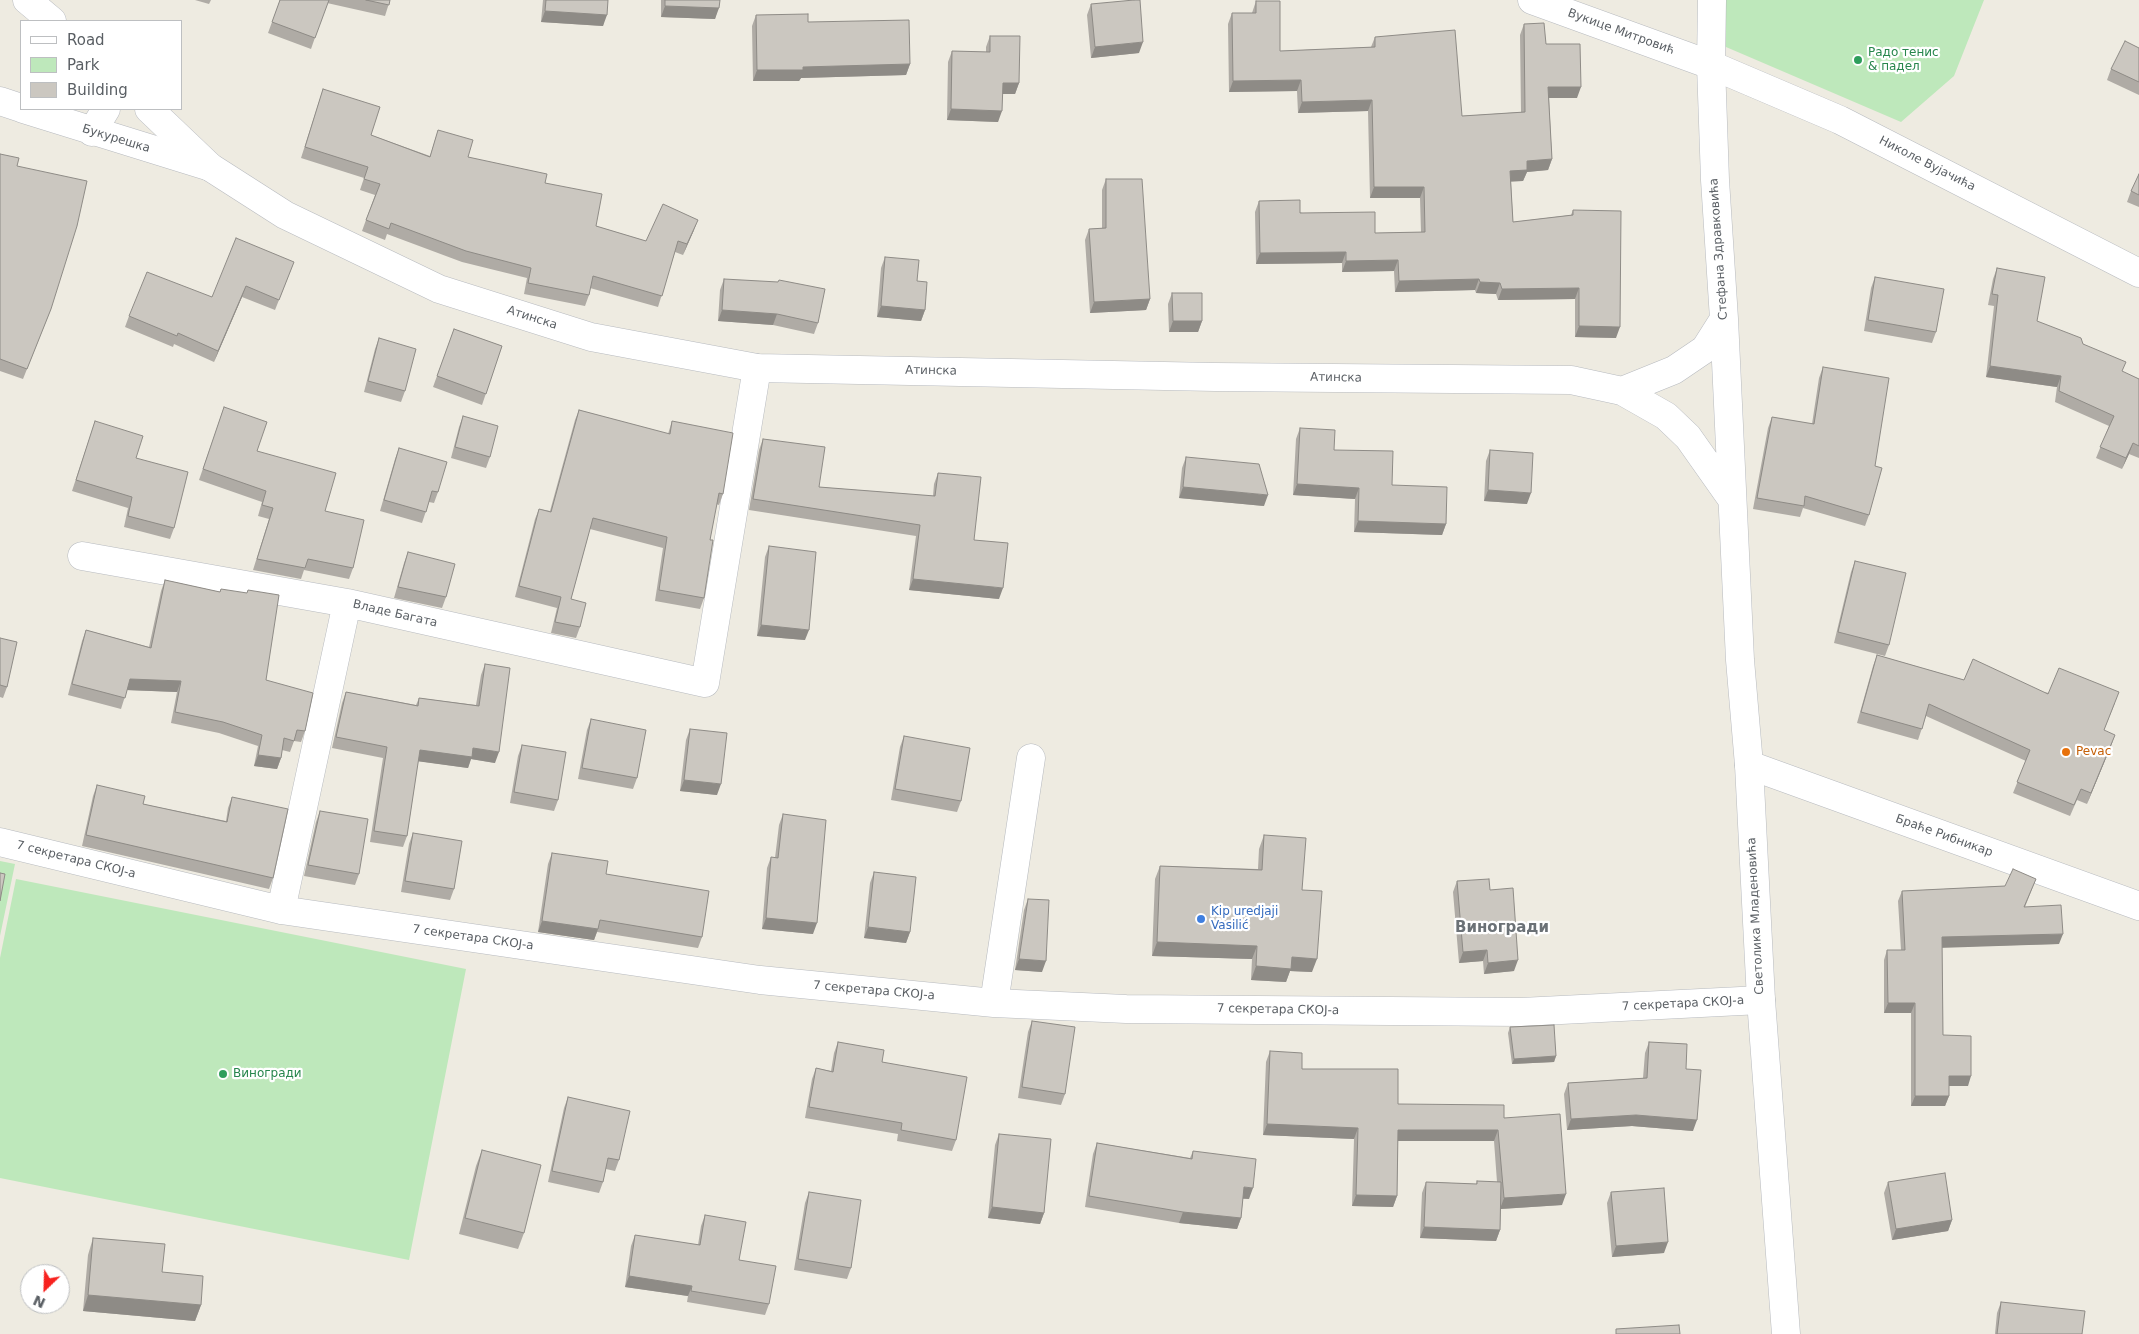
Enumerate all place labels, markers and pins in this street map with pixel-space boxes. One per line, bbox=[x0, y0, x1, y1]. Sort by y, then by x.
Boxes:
place label: Радо тенис & падел bbox=[1868, 46, 1939, 74]
marker: Радо тенис & падел bbox=[1852, 54, 1864, 66]
place label: Pevac bbox=[2076, 745, 2111, 759]
marker: Pevac bbox=[2060, 746, 2072, 758]
place label: Kip uredjaji Vasilić bbox=[1211, 905, 1278, 933]
marker: Kip uredjaji Vasilić bbox=[1195, 913, 1207, 925]
place label: Виногради bbox=[233, 1067, 302, 1081]
marker: Виногради bbox=[217, 1068, 229, 1080]

